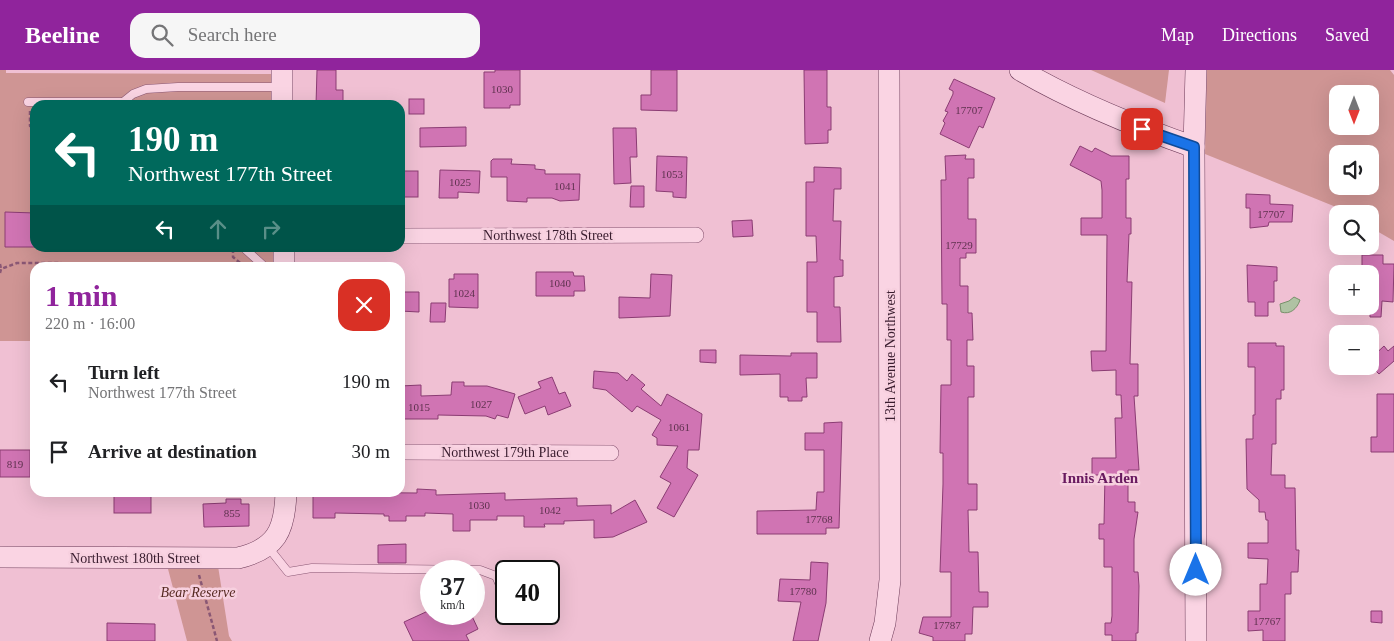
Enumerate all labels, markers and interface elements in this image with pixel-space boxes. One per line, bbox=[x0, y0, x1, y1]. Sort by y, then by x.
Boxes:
search box bbox=[130, 13, 480, 58]
icon: search bbox=[148, 21, 176, 49]
text: Beeline bbox=[25, 22, 100, 48]
text: Search here bbox=[188, 24, 277, 45]
text: Map bbox=[1161, 25, 1194, 45]
text: Directions bbox=[1222, 25, 1297, 45]
text: Saved bbox=[1325, 25, 1369, 45]
house number: 1030 bbox=[491, 83, 514, 95]
north arrow bbox=[1329, 85, 1379, 135]
map controls bbox=[1329, 85, 1379, 375]
house number: 17707 bbox=[955, 104, 983, 116]
pin bbox=[1121, 108, 1163, 150]
icon: arrive bbox=[1128, 115, 1156, 143]
icon: left bbox=[45, 120, 110, 185]
text: 190 m bbox=[128, 120, 218, 159]
button: sound bbox=[1329, 145, 1379, 195]
text: Northwest 177th Street bbox=[128, 161, 332, 186]
house number: 1053 bbox=[661, 168, 684, 180]
house number: 1025 bbox=[449, 176, 472, 188]
house number: 1041 bbox=[554, 180, 576, 192]
button: search bbox=[1329, 205, 1379, 255]
house number: 17707 bbox=[1257, 208, 1285, 220]
icon: left bbox=[151, 215, 179, 243]
icon: ahead bbox=[204, 215, 232, 243]
icon: right bbox=[257, 215, 285, 243]
street label: Northwest 178th Street bbox=[483, 228, 613, 243]
house number: 17729 bbox=[945, 239, 973, 251]
button: + bbox=[1329, 265, 1379, 315]
house number: 1040 bbox=[549, 277, 572, 289]
text: 1 min bbox=[45, 279, 118, 312]
button: close bbox=[338, 279, 390, 331]
house number: 1024 bbox=[453, 287, 476, 299]
street label: 13th Avenue Northwest bbox=[883, 290, 898, 422]
text: 220 m · 16:00 bbox=[45, 315, 135, 332]
button: − bbox=[1329, 325, 1379, 375]
text: Turn left bbox=[88, 362, 160, 383]
icon: left bbox=[45, 368, 73, 396]
text: 190 m bbox=[342, 371, 390, 392]
text: Northwest 177th Street bbox=[88, 384, 236, 401]
house number: 1027 bbox=[470, 398, 493, 410]
house number: 1015 bbox=[408, 401, 431, 413]
house number: 1061 bbox=[668, 421, 690, 433]
icon: arrive bbox=[45, 438, 73, 466]
text: Arrive at destination bbox=[88, 441, 257, 462]
text: 30 m bbox=[351, 441, 390, 462]
street label: Northwest 179th Place bbox=[441, 445, 569, 460]
house number: 819 bbox=[7, 458, 24, 470]
district label: Innis Arden bbox=[1062, 470, 1139, 486]
house number: 1030 bbox=[468, 499, 491, 511]
house number: 1042 bbox=[539, 504, 561, 516]
house number: 855 bbox=[224, 507, 241, 519]
house number: 17768 bbox=[805, 513, 833, 525]
position arrow bbox=[1169, 543, 1221, 595]
street label: Northwest 180th Street bbox=[70, 551, 200, 566]
speed limit sign: 40 bbox=[495, 560, 560, 625]
text: 37 bbox=[440, 573, 465, 600]
park label: Bear Reserve bbox=[160, 585, 236, 600]
house number: 17780 bbox=[789, 585, 817, 597]
text: km/h bbox=[440, 598, 465, 612]
house number: 17767 bbox=[1253, 615, 1281, 627]
house number: 17787 bbox=[933, 619, 961, 631]

